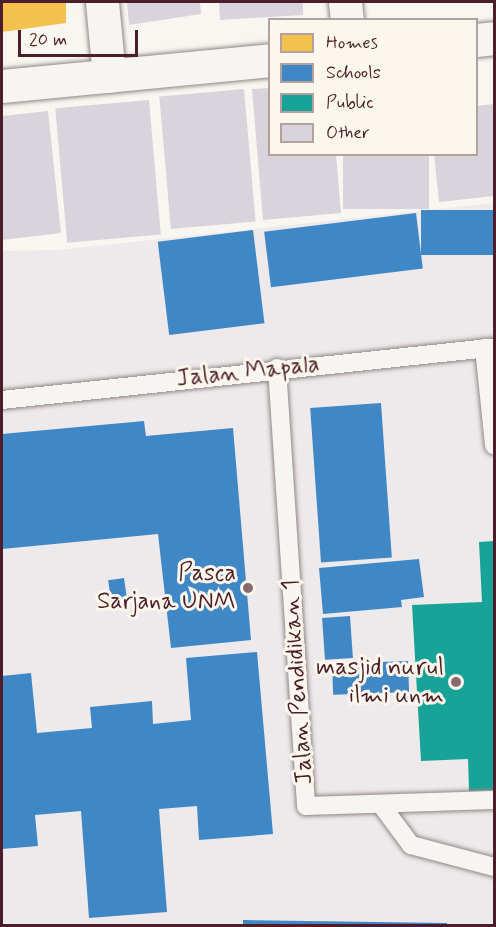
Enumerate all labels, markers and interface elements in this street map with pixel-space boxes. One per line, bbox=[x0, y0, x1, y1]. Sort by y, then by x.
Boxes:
scale bar bbox=[21, 18, 141, 56]
legend bbox=[268, 18, 478, 156]
text: 20 m bbox=[29, 28, 67, 52]
text: Homes bbox=[326, 31, 378, 55]
text: Schools bbox=[326, 61, 381, 85]
text: Public bbox=[326, 91, 374, 115]
text: Other bbox=[326, 121, 370, 145]
street label: Jalan Mapala bbox=[175, 350, 321, 394]
place label: Pasca Sarjana UNM bbox=[97, 560, 236, 616]
street label: Jalan Pendidikan 1 bbox=[277, 580, 319, 784]
marker: Pasca Sarjana UNM bbox=[241, 581, 255, 595]
place label: masjid nurul ilmi unm bbox=[326, 654, 444, 710]
marker: masjid nurul ilmi unm bbox=[449, 675, 463, 689]

